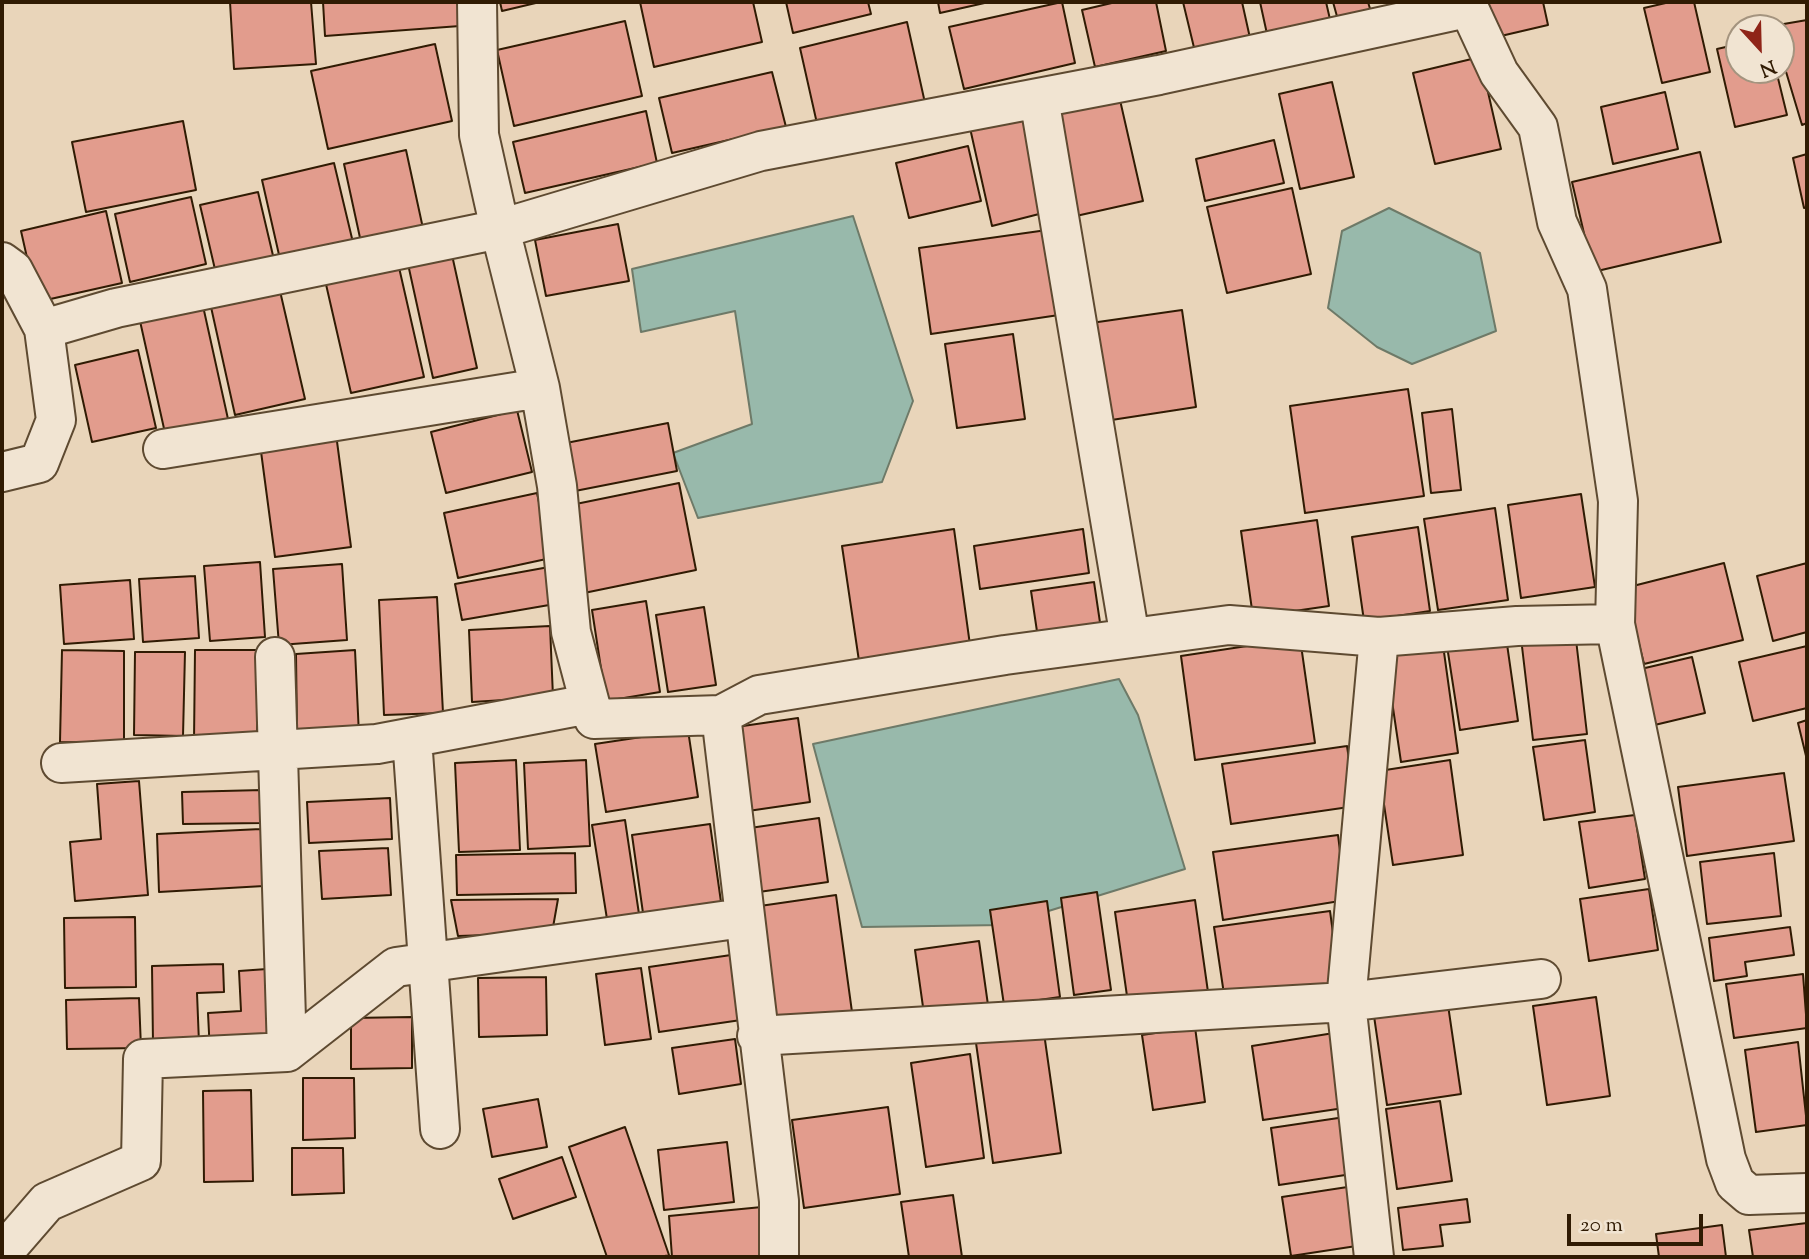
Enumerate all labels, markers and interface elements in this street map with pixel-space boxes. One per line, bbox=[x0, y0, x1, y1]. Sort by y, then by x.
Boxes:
north arrow bbox=[1725, 14, 1795, 84]
text: N bbox=[1755, 52, 1779, 82]
scale bar bbox=[1571, 1200, 1708, 1244]
text: 20 m bbox=[1580, 1211, 1623, 1241]

